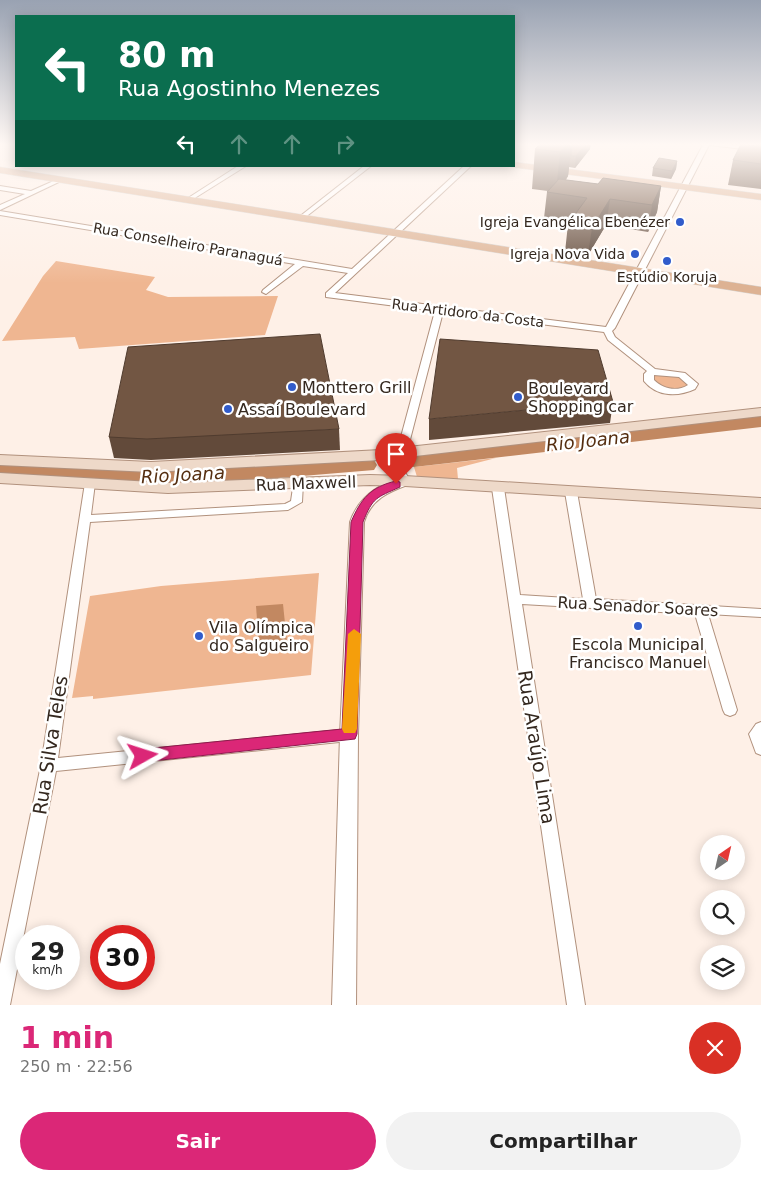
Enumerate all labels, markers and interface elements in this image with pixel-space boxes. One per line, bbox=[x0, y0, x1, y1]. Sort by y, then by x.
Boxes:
icon: left bbox=[35, 35, 100, 100]
text: 80 m bbox=[118, 35, 215, 75]
text: Rua Agostinho Menezes bbox=[118, 76, 380, 101]
icon: left bbox=[172, 130, 200, 158]
icon: ahead bbox=[225, 130, 253, 158]
icon: ahead bbox=[278, 130, 306, 158]
icon: right bbox=[331, 130, 359, 158]
place label: Igreja Evangélica Ebenézer bbox=[480, 214, 670, 230]
marker: Igreja Evangélica Ebenézer bbox=[674, 216, 686, 228]
street label: Rua Conselheiro Paranaguá bbox=[92, 219, 284, 269]
place label: Igreja Nova Vida bbox=[510, 246, 625, 262]
marker: Igreja Nova Vida bbox=[629, 248, 641, 260]
marker: Estúdio Koruja bbox=[661, 255, 673, 267]
place label: Estúdio Koruja bbox=[617, 269, 717, 285]
street label: Rua Artidoro da Costa bbox=[391, 296, 545, 330]
place label: Monttero Grill bbox=[302, 378, 412, 397]
place label: Boulevard Shopping car bbox=[528, 379, 634, 416]
marker: Monttero Grill bbox=[286, 381, 298, 393]
marker: Boulevard Shopping car bbox=[512, 391, 524, 403]
place label: Assaí Boulevard bbox=[238, 400, 366, 419]
marker: Assaí Boulevard bbox=[222, 403, 234, 415]
water label: Rio Joana bbox=[545, 426, 631, 455]
pin bbox=[375, 433, 417, 484]
icon: arrive bbox=[382, 440, 410, 468]
water label: Rio Joana bbox=[140, 462, 225, 487]
street label: Rua Maxwell bbox=[256, 472, 356, 495]
street label: Rua Senador Soares bbox=[557, 593, 719, 620]
place label: Vila Olímpica do Salgueiro bbox=[209, 618, 314, 655]
marker: Escola Municipal Francisco Manuel bbox=[632, 620, 644, 632]
marker: Vila Olímpica do Salgueiro bbox=[193, 630, 205, 642]
place label: Escola Municipal Francisco Manuel bbox=[569, 635, 707, 672]
street label: Rua Araújo Lima bbox=[514, 668, 560, 826]
street label: Rua Silva Teles bbox=[28, 674, 72, 816]
position arrow bbox=[116, 729, 168, 781]
north arrow bbox=[700, 835, 745, 880]
map controls bbox=[700, 835, 745, 990]
button: search bbox=[700, 890, 745, 935]
speed limit sign: 30 bbox=[90, 925, 155, 990]
text: 29 bbox=[30, 937, 65, 966]
button: layers bbox=[700, 945, 745, 990]
text: km/h bbox=[32, 963, 63, 977]
text: 1 min bbox=[20, 1020, 114, 1055]
button: close bbox=[689, 1022, 741, 1074]
text: 250 m · 22:56 bbox=[20, 1057, 133, 1076]
button: Sair bbox=[20, 1112, 376, 1170]
button: Compartilhar bbox=[386, 1112, 741, 1170]

